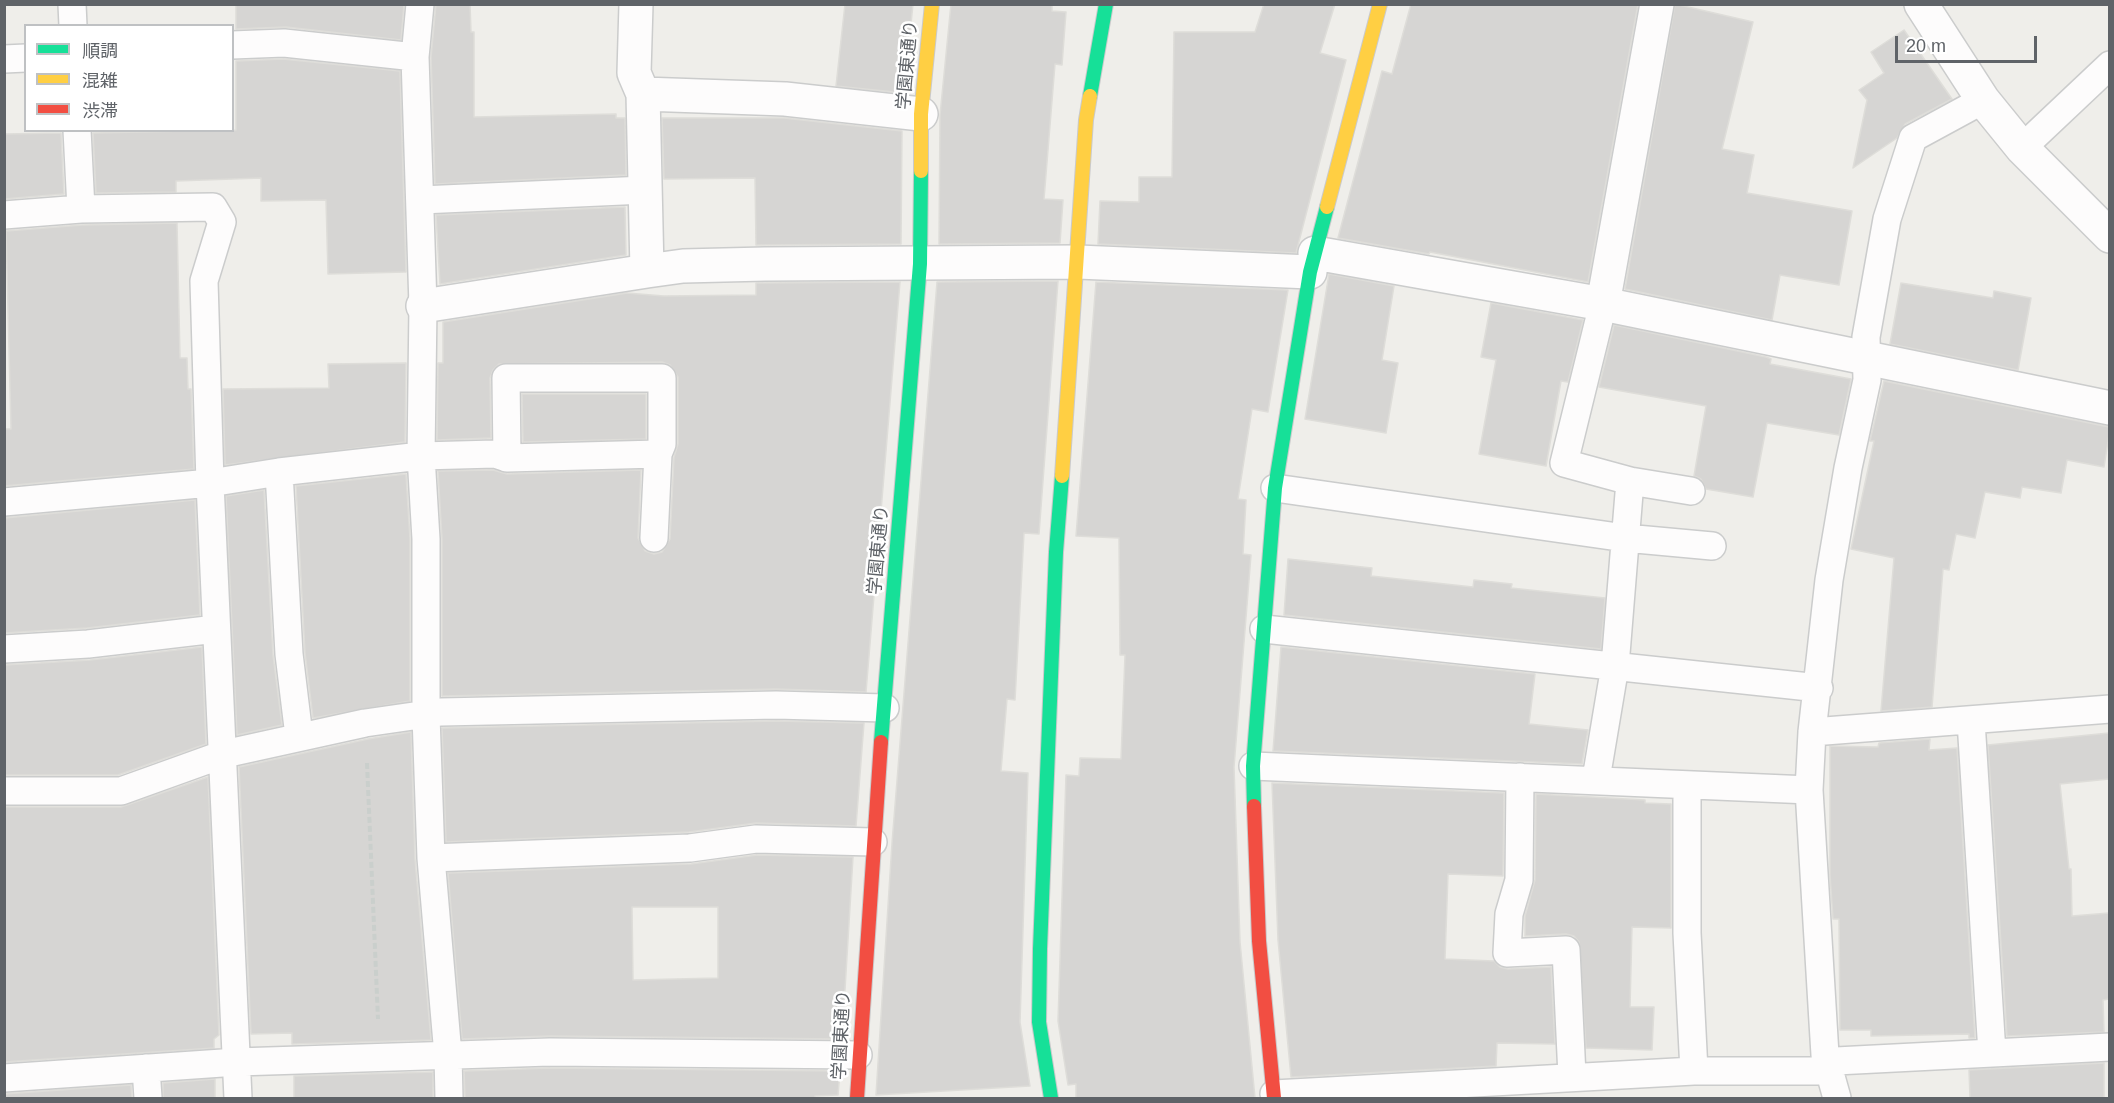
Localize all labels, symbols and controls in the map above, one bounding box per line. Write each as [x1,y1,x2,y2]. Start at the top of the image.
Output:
street label: 学園東通り [893,19,923,111]
legend [24,24,234,132]
scale bar [1898,24,2040,62]
text: 20 m [1906,36,1946,56]
text: 順調 [82,41,118,61]
text: 混雑 [82,71,118,91]
text: 渋滞 [82,101,118,121]
street label: 学園東通り [864,504,894,596]
street label: 学園東通り [829,989,855,1081]

